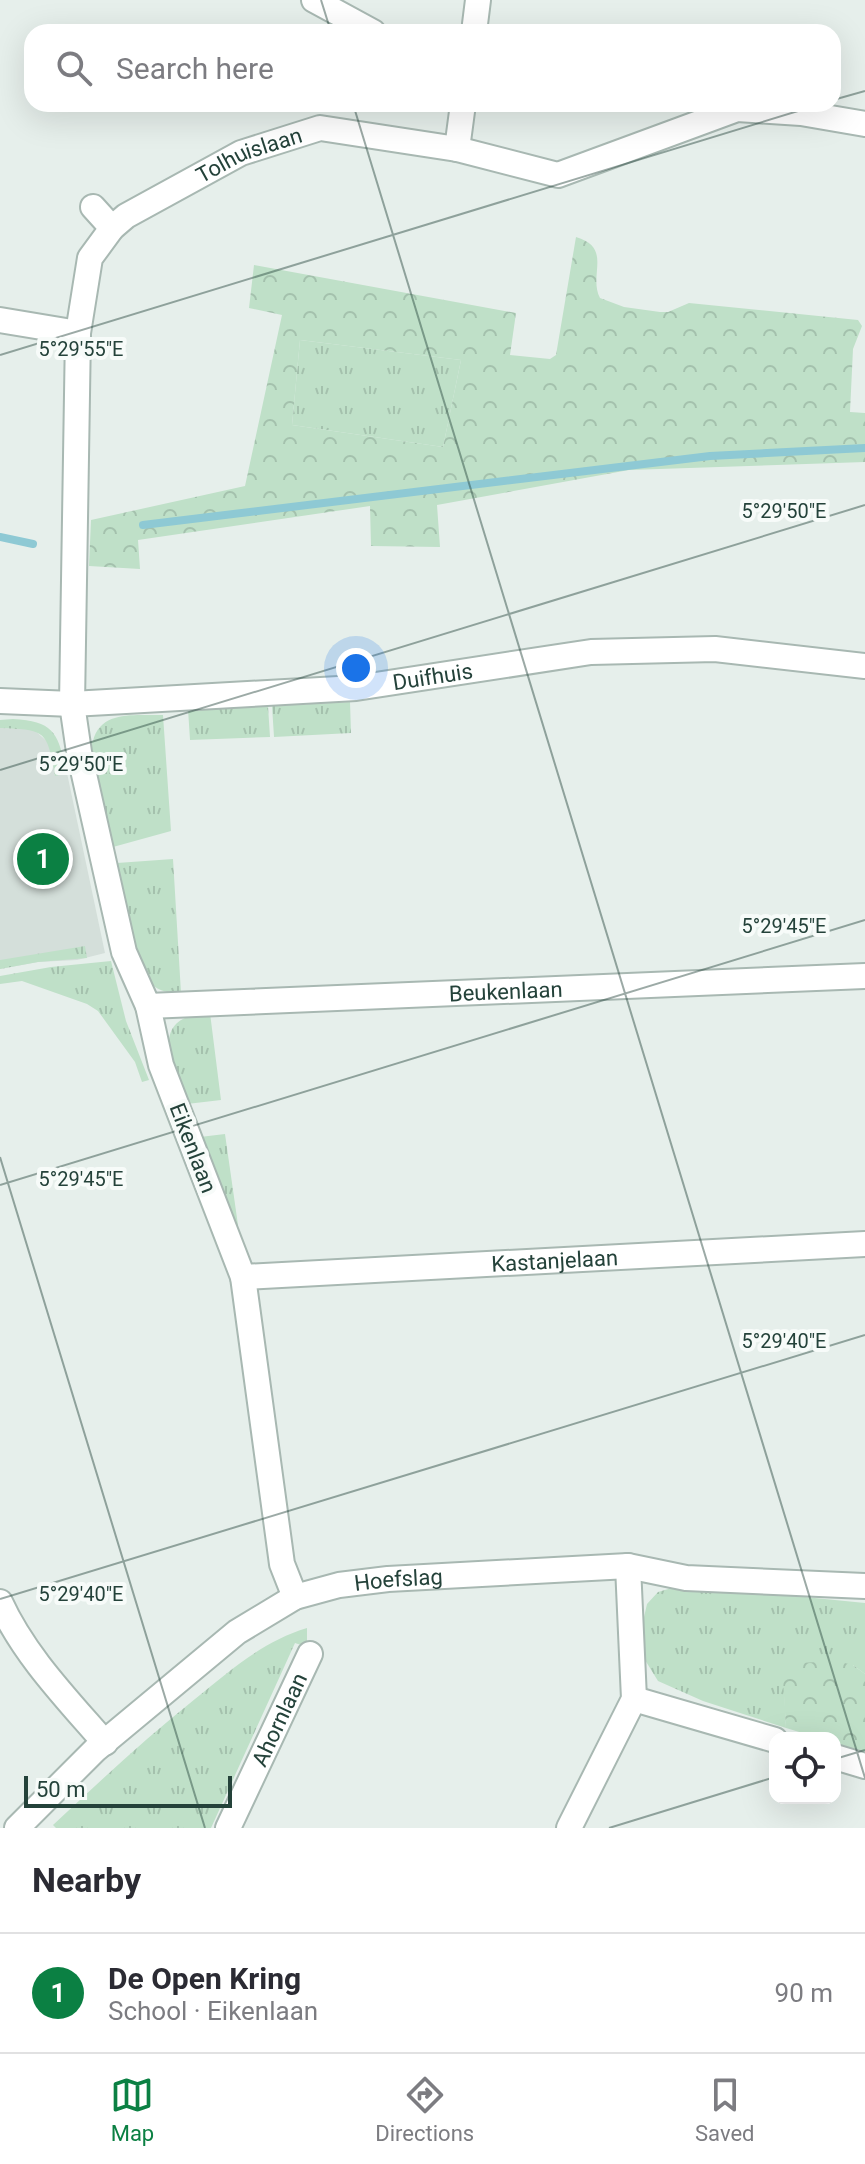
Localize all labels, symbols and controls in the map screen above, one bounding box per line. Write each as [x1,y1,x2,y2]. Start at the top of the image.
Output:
search box [24,24,841,112]
icon: search [52,46,96,90]
text: Search here [116,51,274,86]
street label: Tolhuislaan [192,122,305,188]
text: 5°29'55"E [39,337,123,361]
text: 5°29'50"E [742,499,826,523]
your location [336,648,376,688]
street label: Duifhuis [391,658,474,695]
text: 5°29'50"E [39,752,123,776]
pin: 1 [17,829,69,889]
text: 5°29'45"E [742,914,826,938]
street label: Beukenlaan [448,976,563,1006]
street label: Eikenlaan [164,1100,222,1196]
text: 5°29'45"E [39,1167,123,1191]
street label: Kastanjelaan [491,1245,619,1276]
text: 5°29'40"E [742,1329,826,1353]
street label: Hoefslag [353,1564,443,1596]
text: 5°29'40"E [39,1582,123,1606]
street label: Ahornlaan [247,1669,312,1770]
map controls [769,1732,841,1804]
button: locate [769,1732,841,1804]
scale bar [24,1772,232,1808]
text: 50 m [36,1777,85,1802]
text: Nearby [32,1860,141,1900]
text: De Open Kring [108,1961,301,1996]
text: 1 [51,1978,65,2008]
text: 90 m [775,1978,833,2008]
text: School · Eikenlaan [108,1996,318,2026]
tab: Map [110,2073,154,2146]
tab: Directions [375,2073,474,2146]
tab: Saved [695,2073,755,2146]

